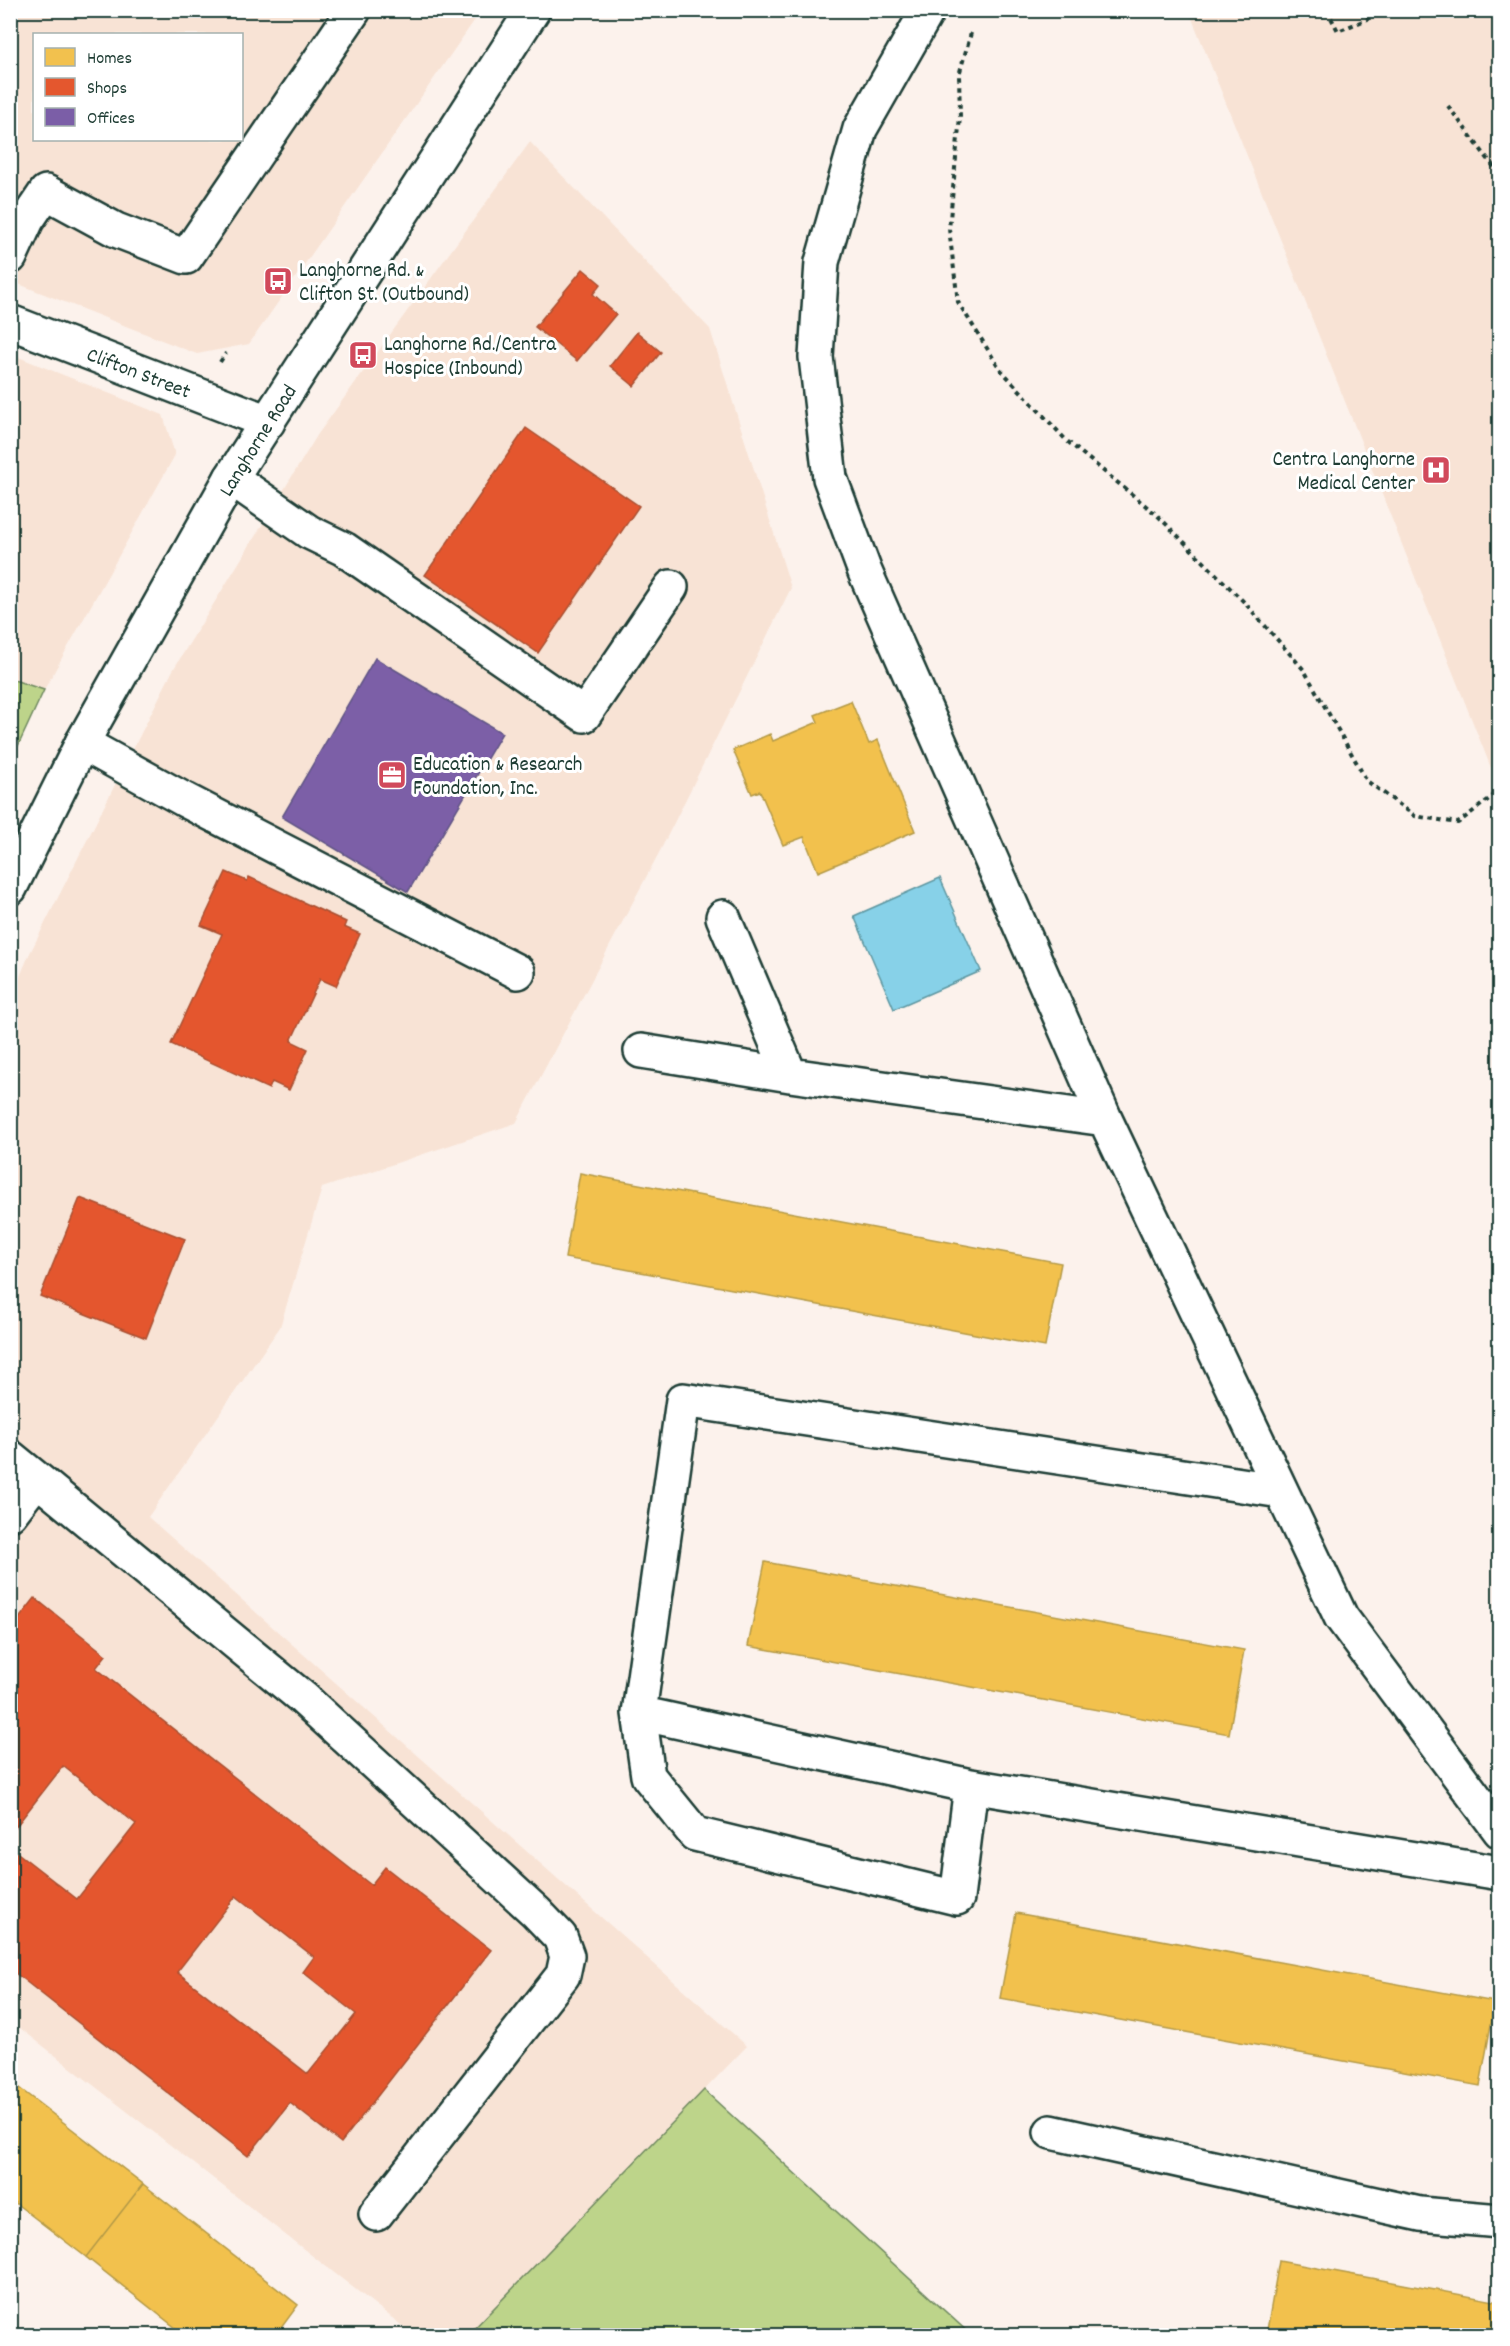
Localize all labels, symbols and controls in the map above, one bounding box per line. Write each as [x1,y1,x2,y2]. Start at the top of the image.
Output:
legend [33,33,243,141]
text: Homes [87,47,132,72]
text: Shops [87,77,127,102]
text: Offices [87,107,135,132]
place label: Langhorne Rd. & Clifton St. (Outbound) [299,257,469,311]
bus stop icon: Langhorne Rd. & Clifton St. (Outbound) [262,265,294,297]
place label: Langhorne Rd./Centra Hospice (Inbound) [384,331,557,385]
bus stop icon: Langhorne Rd./Centra Hospice (Inbound) [347,339,379,371]
street label: Clifton Street [82,341,195,408]
street label: Langhorne Road [213,380,306,503]
place label: Centra Langhorne Medical Center [1272,446,1415,500]
hospital icon: Centra Langhorne Medical Center [1420,454,1452,486]
place label: Education & Research Foundation, Inc. [413,751,582,805]
office icon: Education & Research Foundation, Inc. [376,759,408,791]

